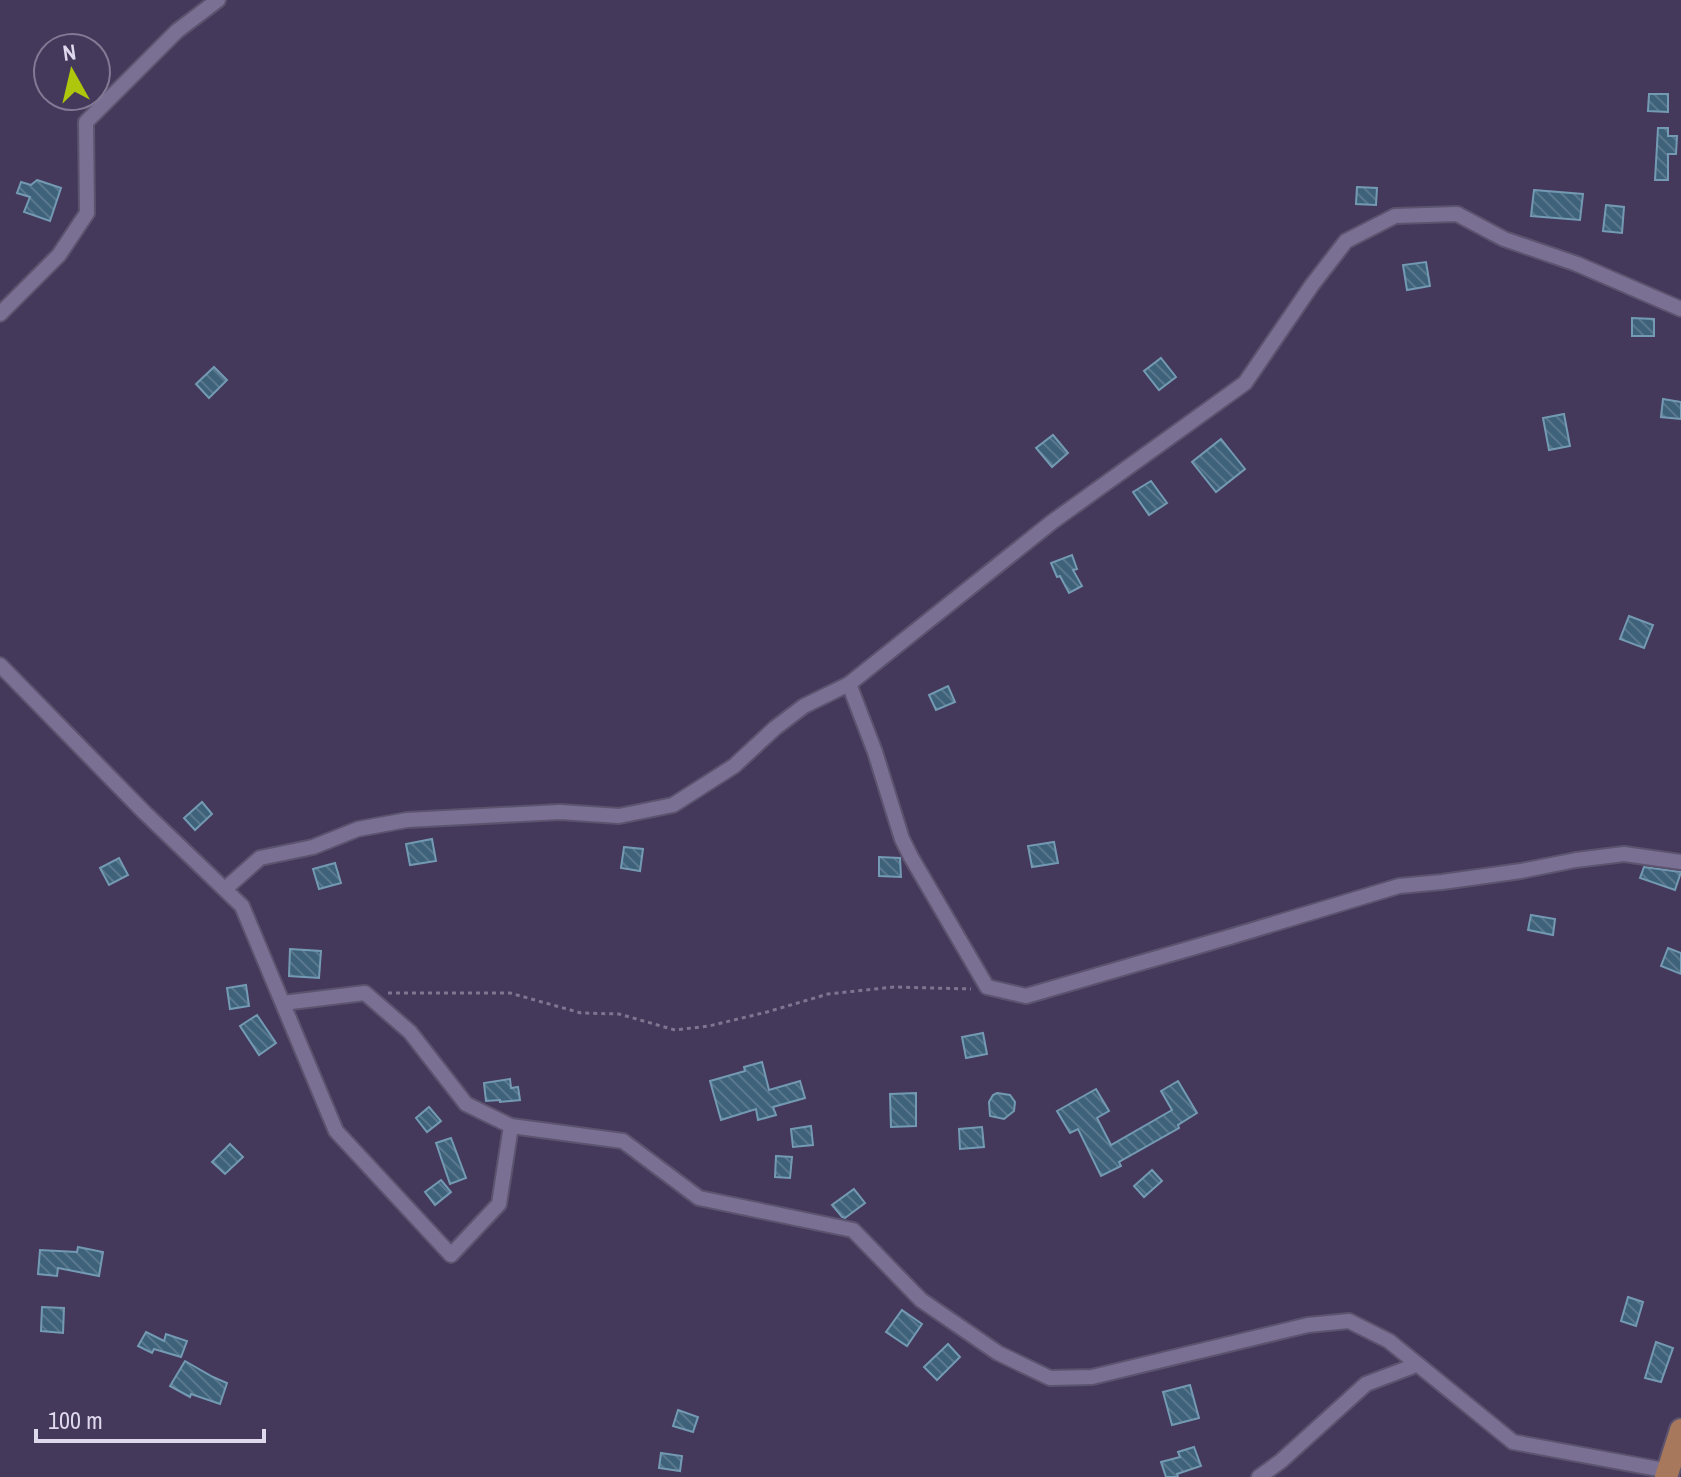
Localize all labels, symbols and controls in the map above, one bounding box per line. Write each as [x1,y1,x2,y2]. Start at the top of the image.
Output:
north arrow [32,32,112,112]
text: N [61,36,78,68]
scale bar [36,1393,264,1443]
text: 100 m [48,1404,103,1436]

